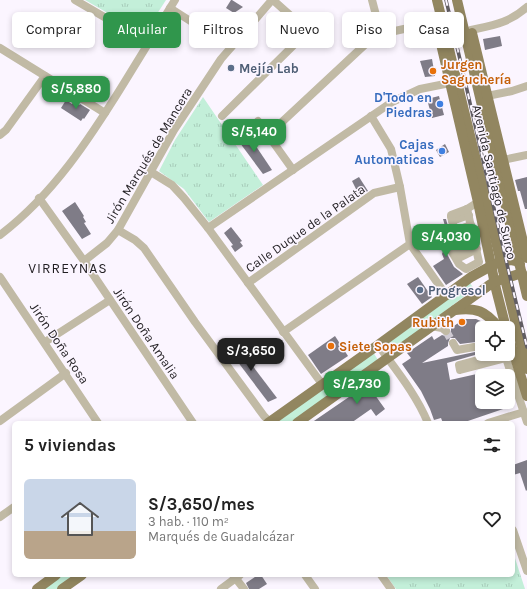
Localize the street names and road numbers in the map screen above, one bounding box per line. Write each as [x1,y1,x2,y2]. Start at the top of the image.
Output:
street label: Jirón Marqués de Mancera [102,85,196,226]
street label: Avenida Santiago de Surco [469,103,520,261]
street label: Calle Duque de la Palata [243,181,368,276]
street label: Jirón Doña Amalia [110,285,183,382]
street label: Jirón Doña Rosa [27,300,92,387]

